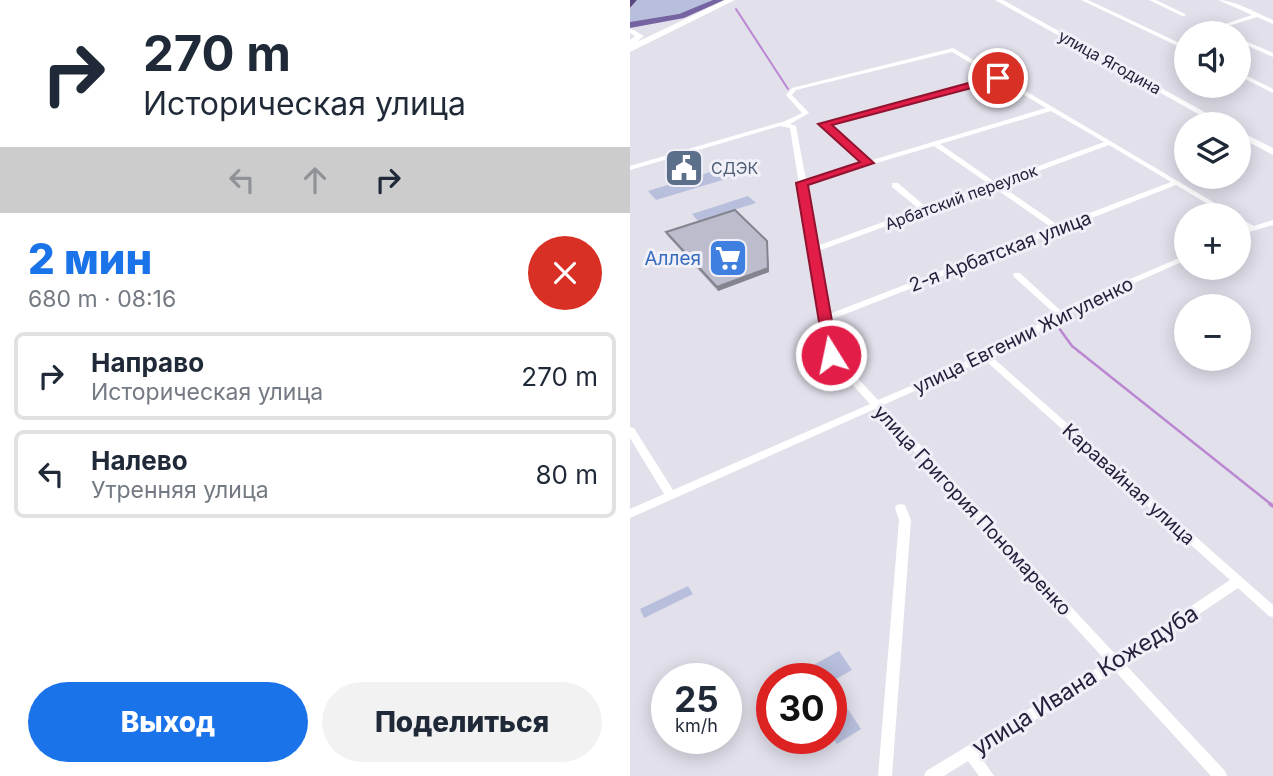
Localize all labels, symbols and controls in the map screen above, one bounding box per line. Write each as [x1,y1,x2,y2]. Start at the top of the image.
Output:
map controls [1174,21,1251,371]
button: sound [1174,21,1251,98]
text: 270 m [143,24,291,83]
street label: улица Ягодина [1055,25,1165,99]
icon: right [28,28,119,119]
pin [968,48,1028,108]
icon: arrive [979,59,1017,97]
text: Историческая улица [143,84,466,123]
button: layers [1174,112,1251,189]
public building icon: СДЭК [663,147,705,189]
place label: СДЭК [711,158,758,178]
street label: Арбатский переулок [882,160,1040,234]
icon: left [223,161,261,199]
icon: ahead [296,161,334,199]
icon: right [369,161,407,199]
button: + [1174,203,1251,280]
street label: 2-я Арбатская улица [906,206,1094,297]
text: 2 мин [28,233,152,284]
button: close [528,236,602,310]
supermarket icon: Аллея [707,237,749,279]
place label: Аллея [644,247,701,270]
street label: улица Евгении Жигуленко [909,272,1137,399]
text: 680 m · 08:16 [28,285,176,313]
button: − [1174,294,1251,371]
position arrow [794,318,868,392]
text: Направо [91,347,204,378]
icon: right [32,357,70,395]
text: 270 m [521,361,598,392]
text: Историческая улица [91,378,323,406]
street label: улица Григория Пономаренко [869,401,1076,620]
street label: Каравайная улица [1058,419,1200,550]
text: Налево [91,445,188,476]
icon: left [32,455,70,493]
text: 80 m [535,459,598,490]
text: Утренняя улица [91,476,269,504]
street label: улица Ивана Кожедуба [967,599,1203,761]
speed limit sign: 30 [756,663,847,754]
text: 25 [674,678,719,720]
button: Выход [28,682,308,762]
button: Поделиться [322,682,602,762]
text: km/h [675,715,718,736]

